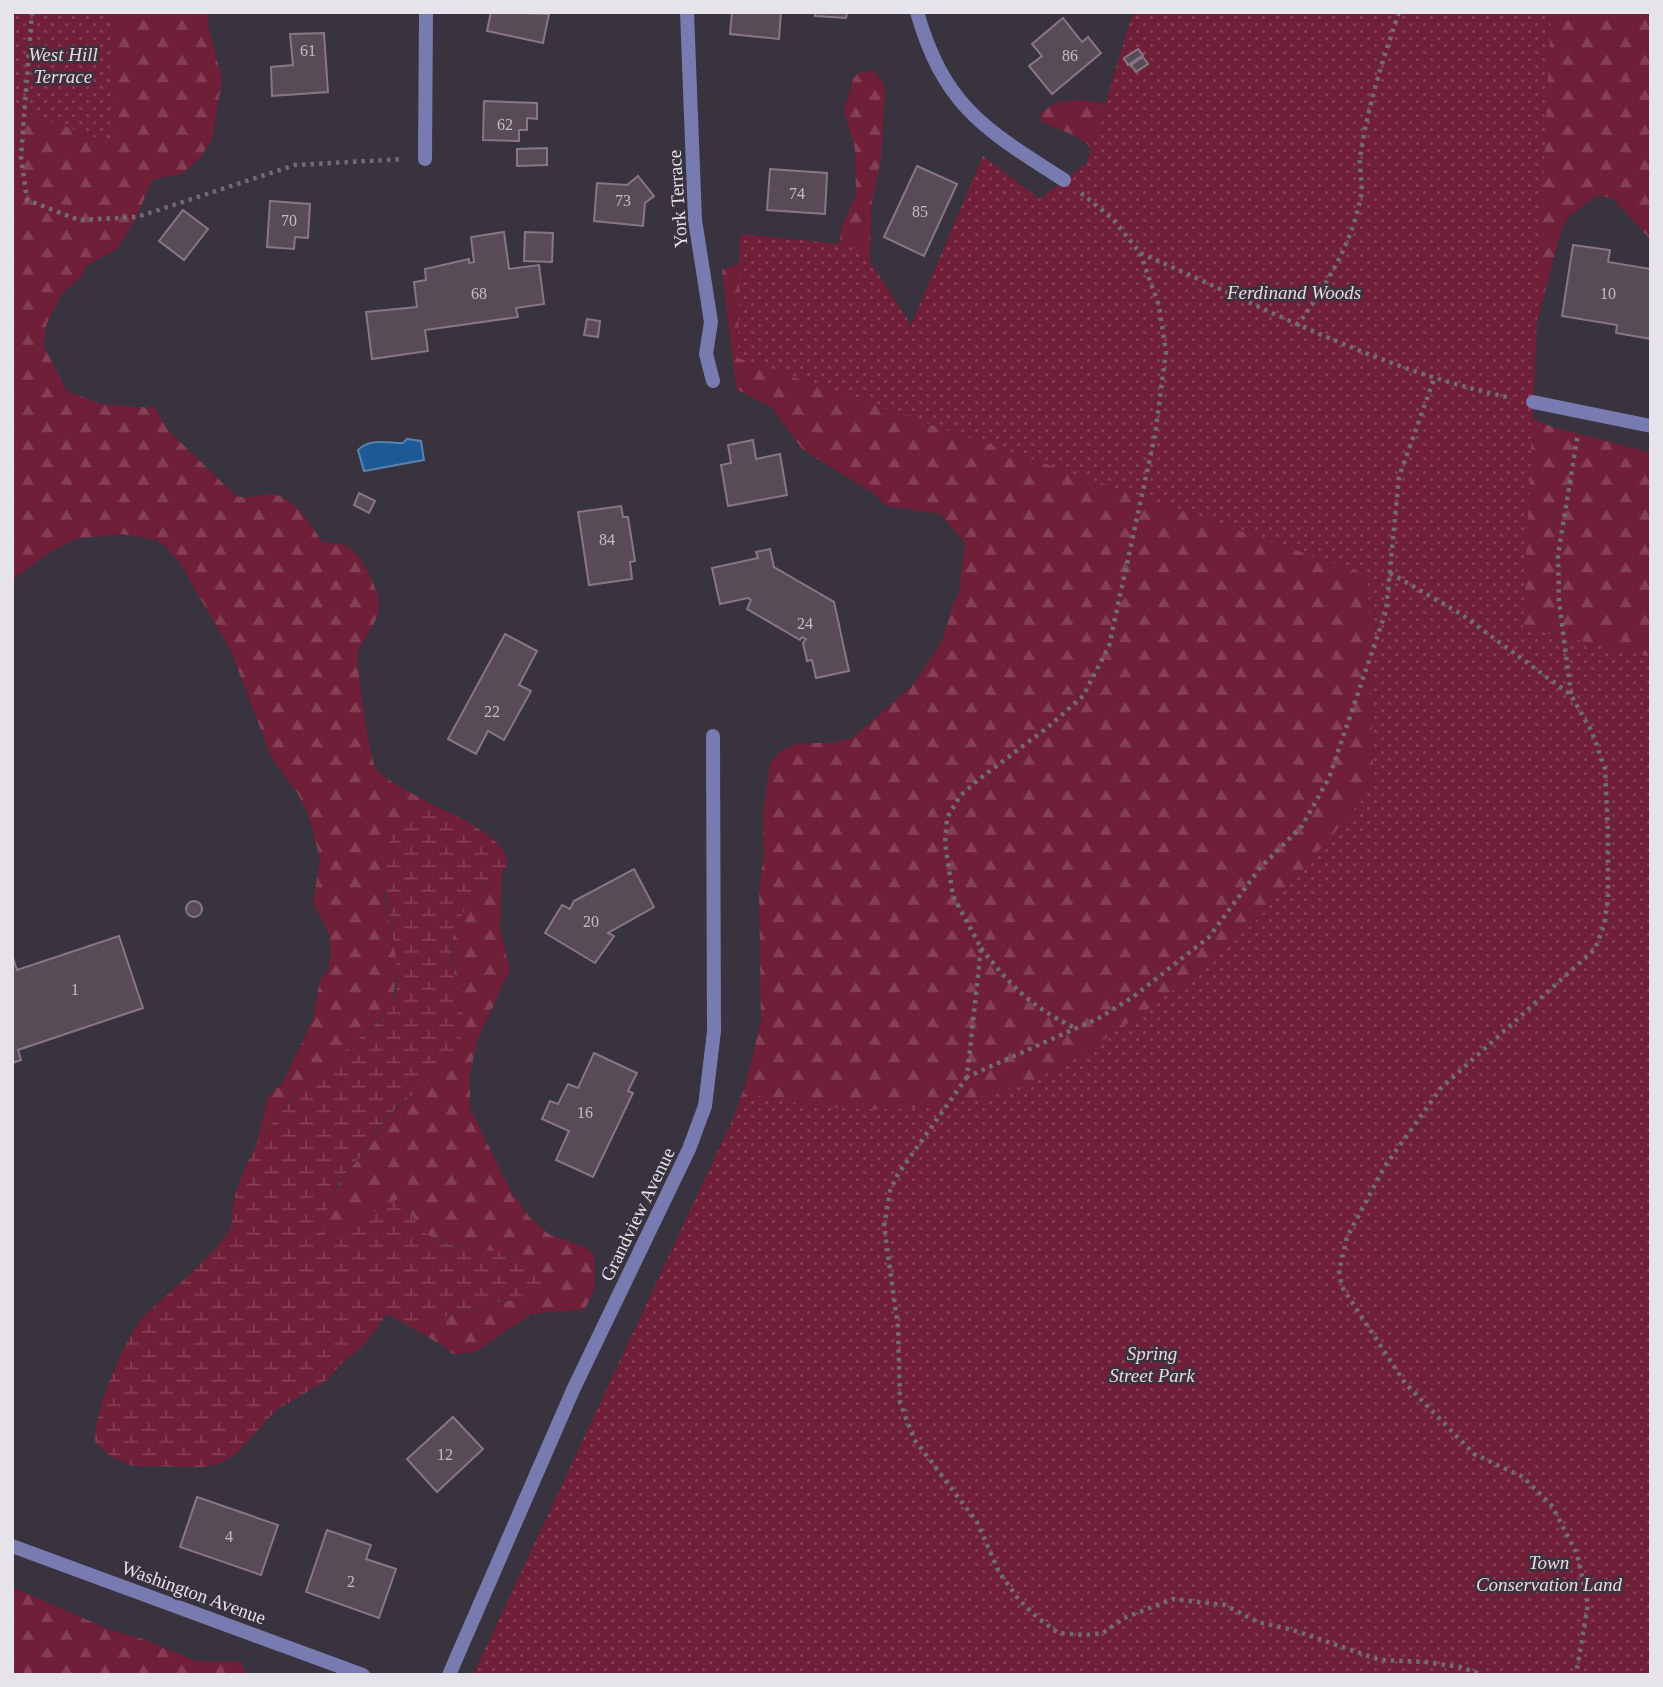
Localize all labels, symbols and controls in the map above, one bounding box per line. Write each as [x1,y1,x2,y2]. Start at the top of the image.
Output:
house number: 61 [300,42,316,59]
park label: West Hill Terrace [28,44,98,87]
house number: 86 [1062,47,1078,64]
house number: 62 [497,116,513,133]
street label: York Terrace [664,149,691,249]
house number: 74 [789,185,805,202]
house number: 73 [615,192,631,209]
house number: 85 [912,203,928,220]
house number: 70 [281,212,297,229]
park label: Ferdinand Woods [1226,282,1361,303]
house number: 68 [471,285,487,302]
house number: 10 [1600,285,1616,302]
house number: 84 [599,531,615,548]
house number: 24 [797,615,813,632]
house number: 22 [484,703,500,720]
house number: 20 [583,913,599,930]
house number: 1 [71,981,79,998]
house number: 16 [577,1104,593,1121]
street label: Grandview Avenue [596,1144,679,1284]
park label: Spring Street Park [1109,1343,1195,1386]
house number: 12 [437,1446,453,1463]
house number: 4 [225,1528,233,1545]
park label: Town Conservation Land [1476,1552,1623,1595]
street label: Washington Avenue [119,1557,269,1628]
house number: 2 [347,1573,355,1590]

